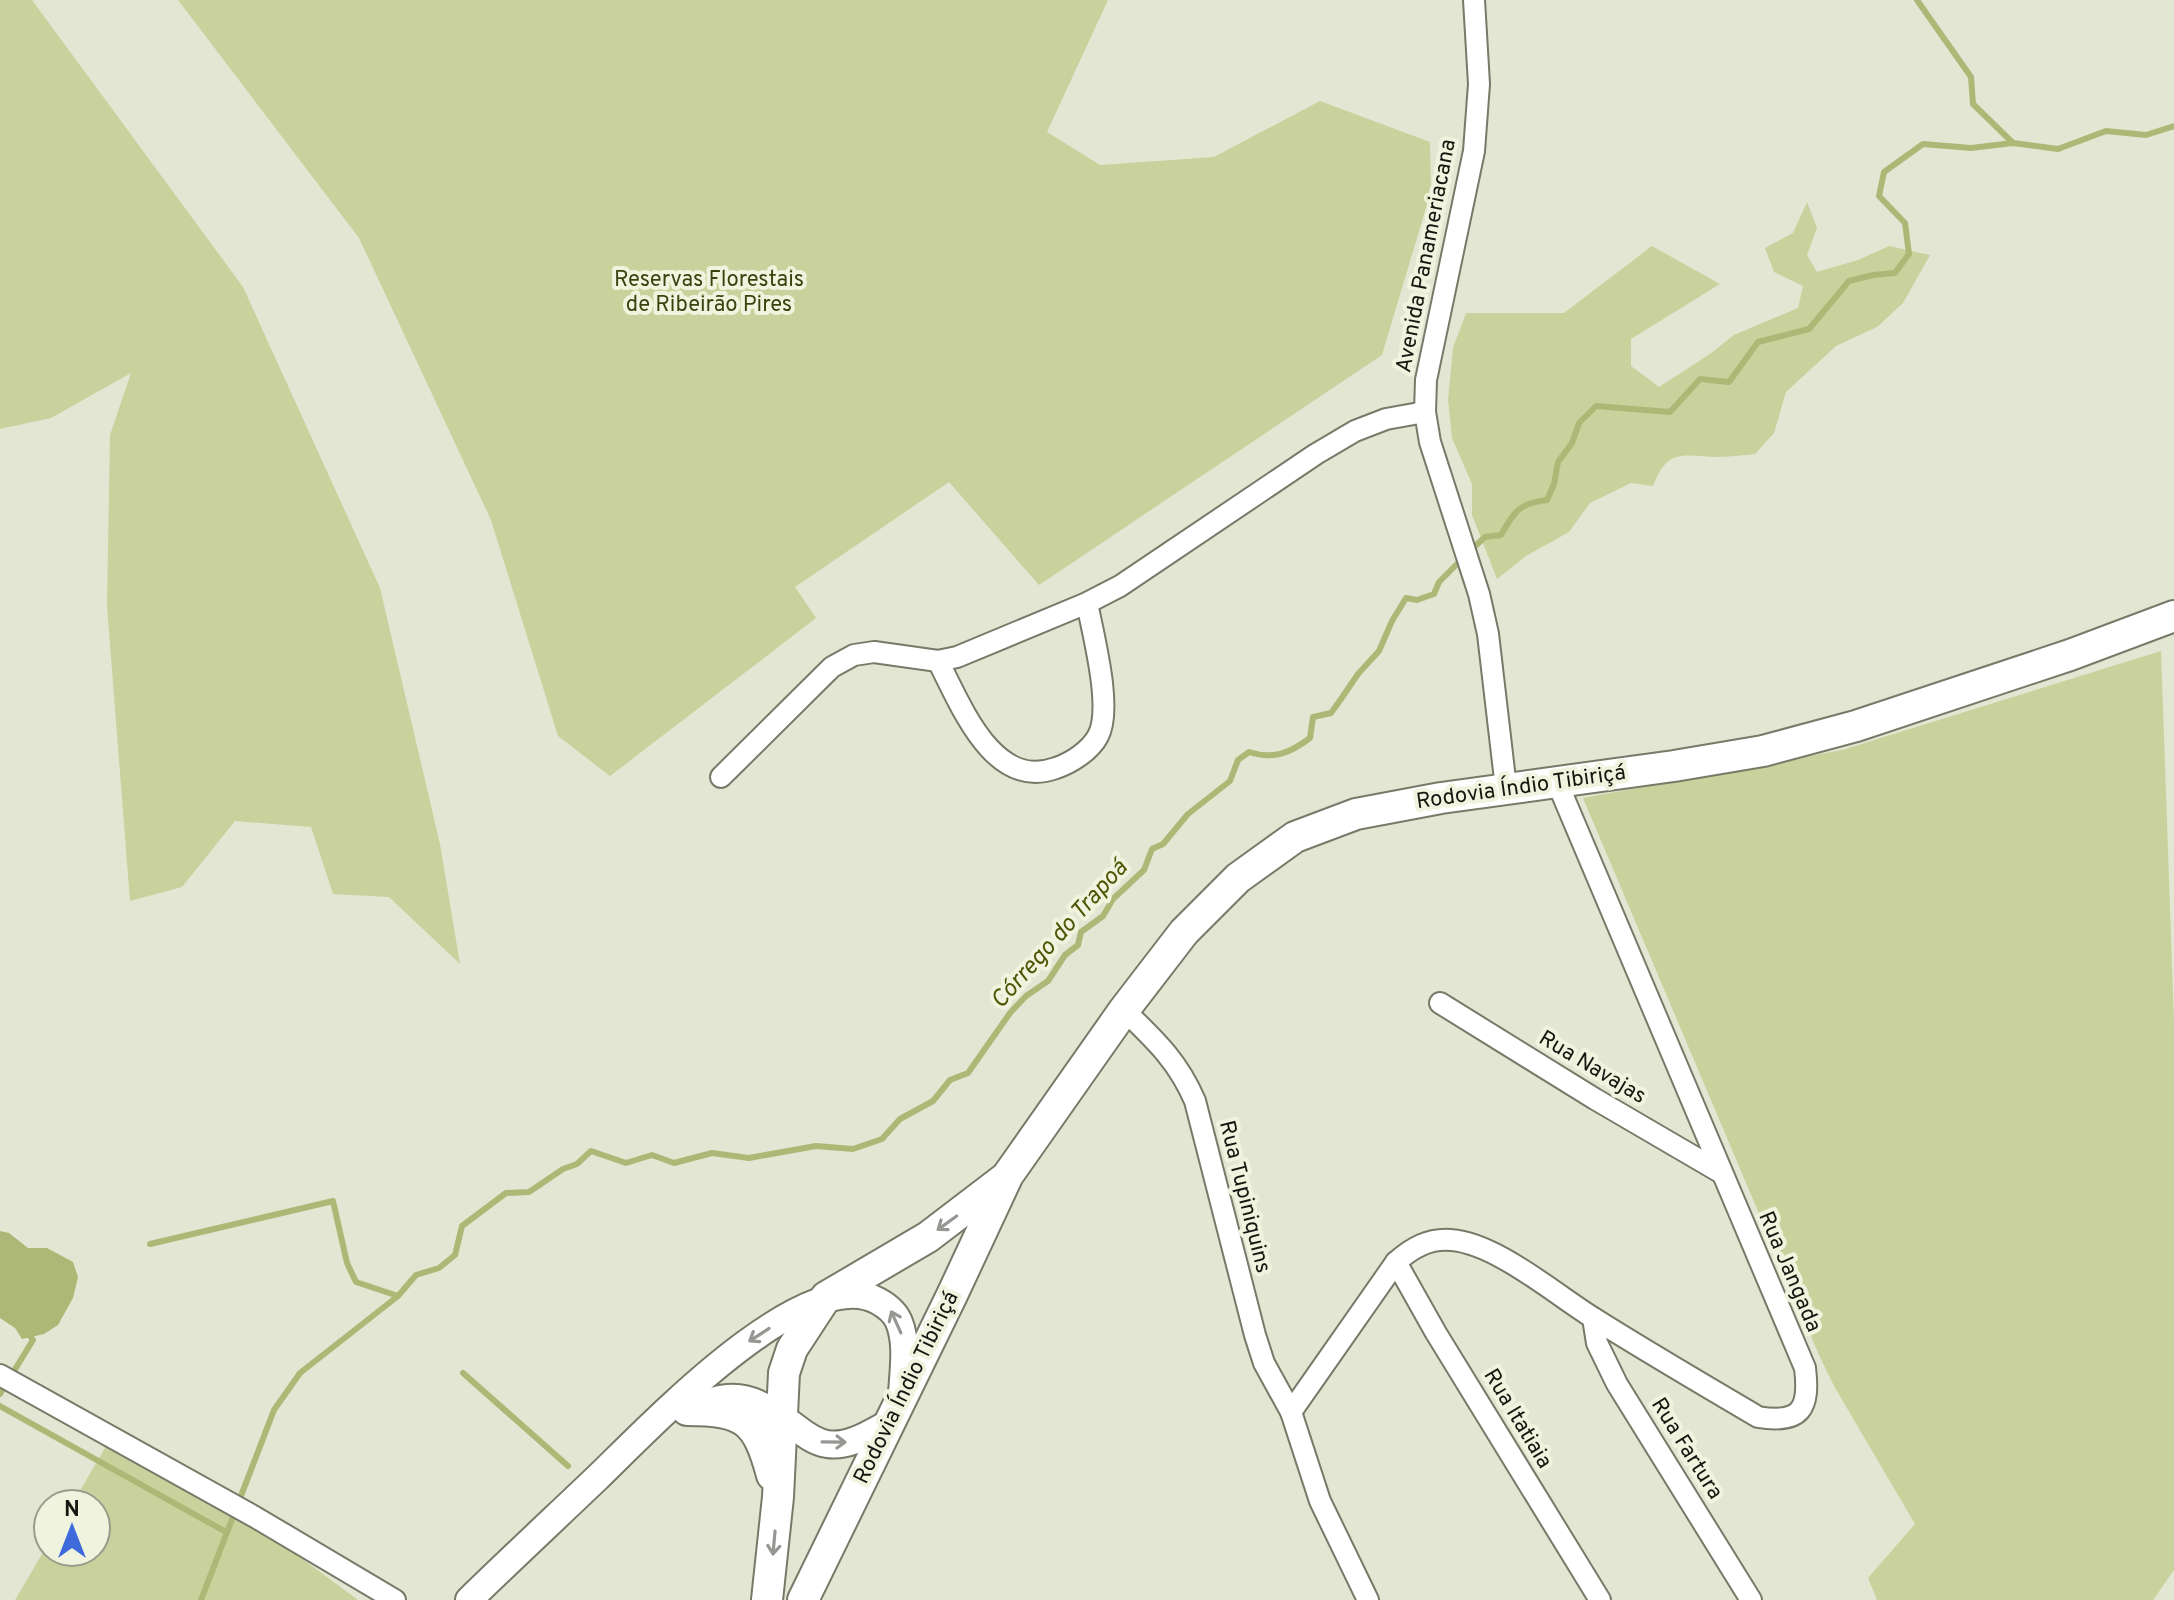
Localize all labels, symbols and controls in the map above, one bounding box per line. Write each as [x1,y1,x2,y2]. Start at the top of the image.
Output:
street label: Avenida Panameriacana [1391,137,1463,375]
park label: Reservas Florestais de Ribeirão Pires [614,267,804,319]
street label: Rodovia Índio Tibiriçá [1414,758,1627,816]
water label: Córrego do Trapoá [985,852,1137,1016]
street label: Rua Navajas [1533,1025,1651,1111]
street label: Rua Tupiniquins [1212,1118,1276,1276]
street label: Rua Jangada [1751,1208,1827,1336]
one-way arrow [937,1214,958,1231]
street label: Rodovia Índio Tibiriçá [847,1286,965,1489]
one-way arrow [888,1311,903,1335]
one-way arrow [748,1327,770,1344]
street label: Rua Itatiaia [1477,1364,1557,1474]
street label: Rua Fartura [1644,1393,1728,1505]
one-way arrow [820,1434,847,1449]
north arrow [32,1488,112,1568]
text: N [64,1497,80,1524]
one-way arrow [766,1529,781,1556]

